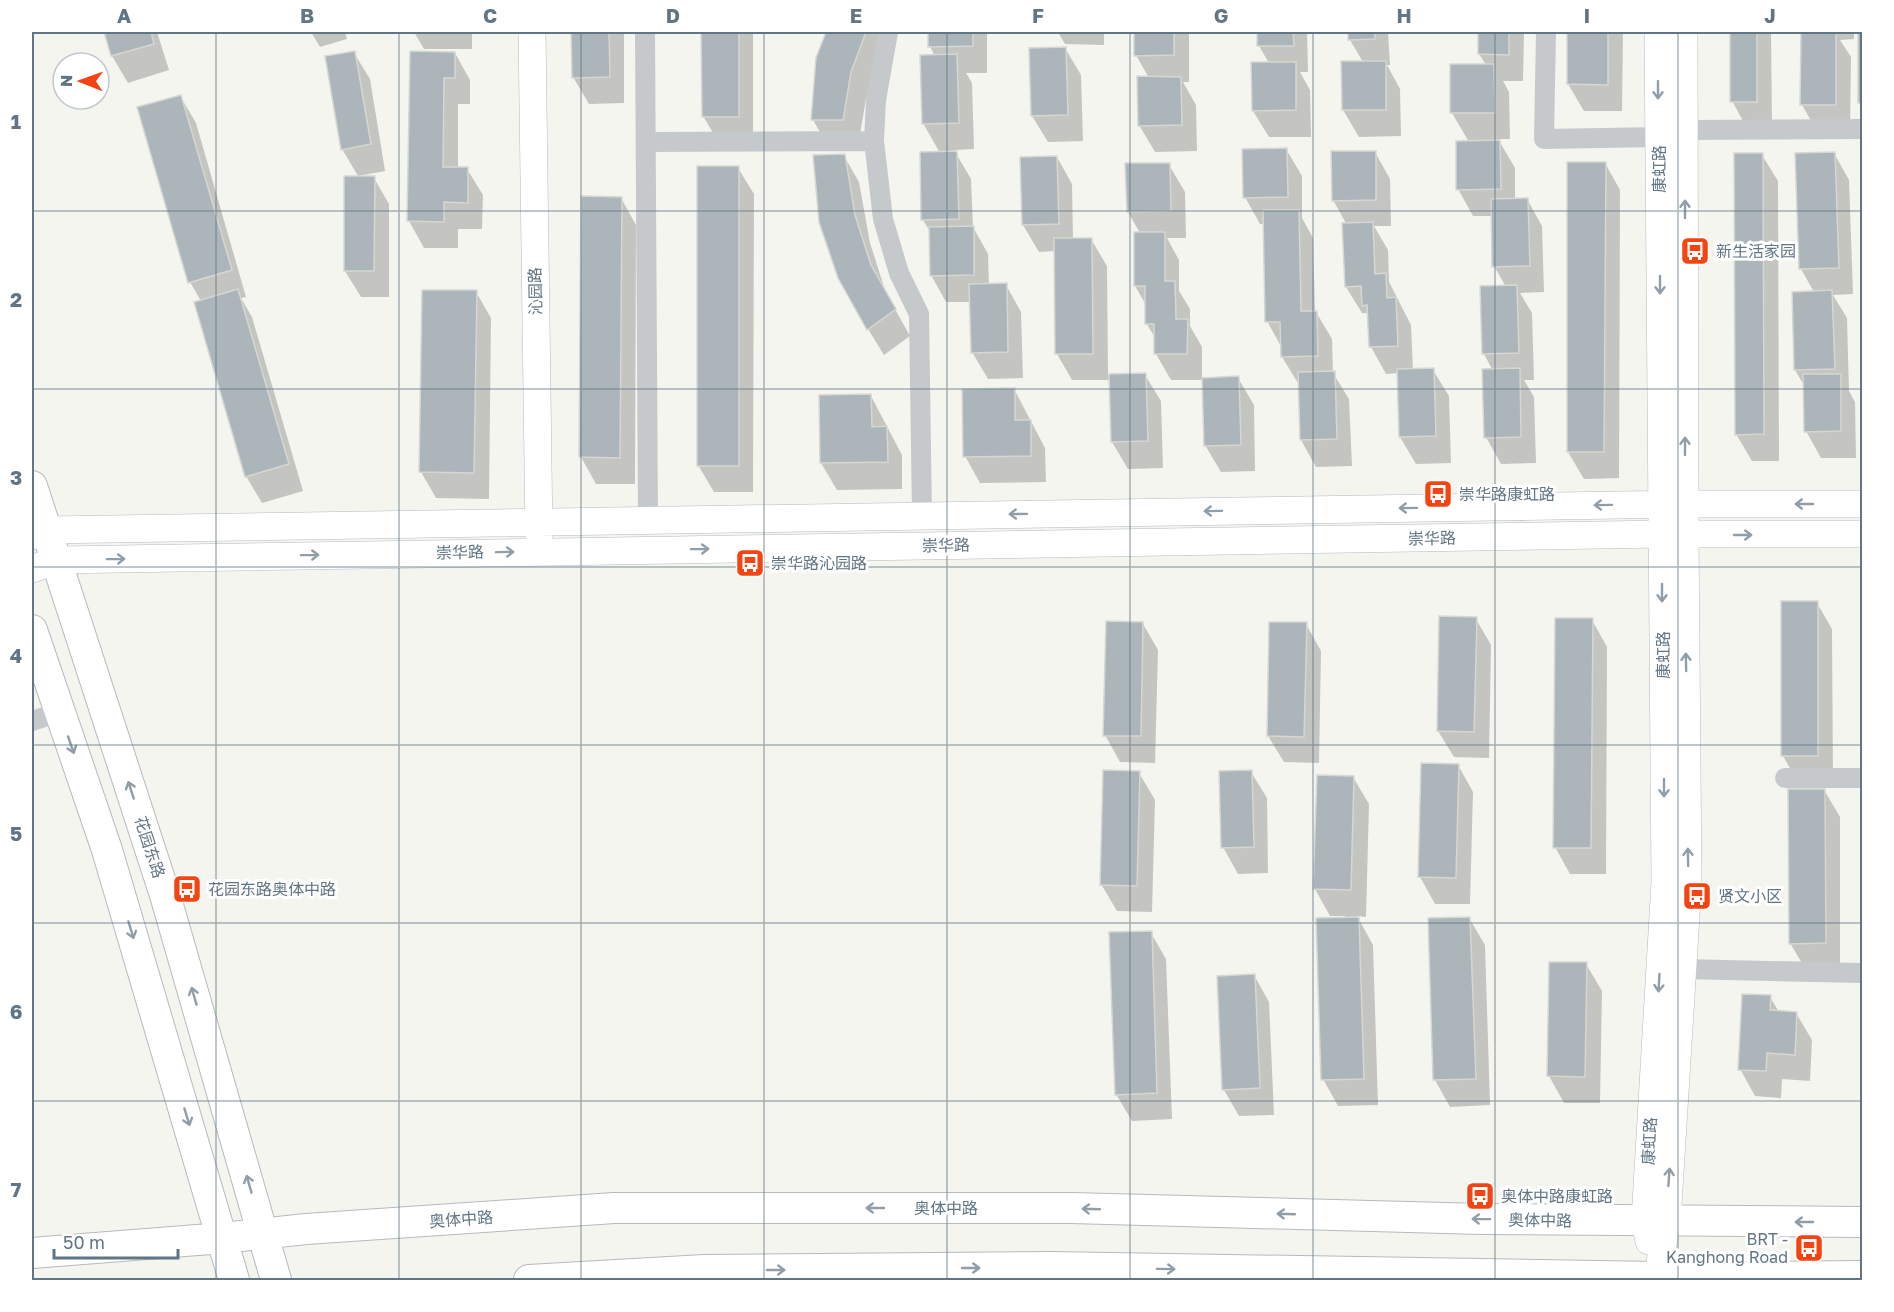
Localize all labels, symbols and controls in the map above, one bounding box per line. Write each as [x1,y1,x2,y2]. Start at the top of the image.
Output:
text: A [117,3,131,27]
text: B [300,3,314,27]
text: C [483,3,497,27]
text: D [666,3,680,27]
text: E [850,3,862,27]
text: F [1032,3,1044,27]
text: G [1214,3,1228,27]
text: H [1396,3,1412,27]
text: I [1584,3,1590,27]
text: J [1764,3,1776,27]
north arrow [51,51,111,111]
text: N [56,74,76,87]
one-way arrow [1652,79,1664,99]
text: 1 [11,109,21,133]
street label: 康虹路 [1649,145,1669,193]
one-way arrow [1679,199,1691,219]
bus stop icon: 新生活家园 [1679,235,1711,267]
place label: 新生活家园 [1716,241,1796,261]
street label: 沁园路 [525,267,545,315]
one-way arrow [1654,274,1666,294]
text: 2 [10,287,22,311]
one-way arrow [1679,436,1691,456]
text: 3 [10,465,22,489]
bus stop icon: 崇华路康虹路 [1422,478,1454,510]
place label: 崇华路康虹路 [1459,484,1555,504]
one-way arrow [1795,498,1815,510]
one-way arrow [1594,500,1614,511]
one-way arrow [1399,502,1419,514]
one-way arrow [1204,505,1224,517]
one-way arrow [1009,508,1029,520]
street label: 崇华路 [1408,528,1456,548]
one-way arrow [1733,529,1753,541]
street label: 崇华路 [922,535,970,555]
street label: 崇华路 [436,542,484,562]
one-way arrow [690,543,710,554]
one-way arrow [495,546,515,557]
bus stop icon: 崇华路沁园路 [734,547,766,579]
one-way arrow [300,549,320,561]
one-way arrow [105,553,125,564]
place label: 崇华路沁园路 [771,553,867,573]
one-way arrow [1656,582,1668,602]
street label: 康虹路 [1653,631,1673,679]
text: 4 [10,643,22,667]
one-way arrow [1680,652,1692,672]
one-way arrow [66,735,77,754]
one-way arrow [1658,777,1670,797]
one-way arrow [125,781,136,800]
street label: 花园东路 [131,813,169,881]
text: 5 [10,821,22,845]
one-way arrow [1682,847,1694,867]
bus stop icon: 花园东路奥体中路 [171,873,203,905]
place label: 花园东路奥体中路 [208,879,336,899]
bus stop icon: 贤文小区 [1681,880,1713,912]
place label: 贤文小区 [1718,886,1782,906]
one-way arrow [126,920,137,939]
one-way arrow [1653,972,1664,992]
one-way arrow [188,987,200,1006]
text: 6 [10,999,22,1023]
one-way arrow [182,1107,193,1126]
street label: 康虹路 [1638,1117,1660,1165]
one-way arrow [1664,1168,1675,1188]
one-way arrow [242,1175,254,1194]
text: 7 [11,1177,22,1201]
bus stop icon: 奥体中路康虹路 [1464,1180,1496,1212]
place label: 奥体中路康虹路 [1501,1186,1613,1206]
street label: 奥体中路 [914,1198,978,1218]
one-way arrow [866,1202,886,1214]
one-way arrow [1082,1203,1102,1215]
street label: 奥体中路 [428,1207,494,1231]
one-way arrow [1277,1208,1297,1220]
street label: 奥体中路 [1508,1209,1572,1231]
one-way arrow [1472,1213,1492,1225]
one-way arrow [1795,1216,1815,1228]
scale bar [54,1222,178,1260]
place label: BRT - Kanghong Road [1666,1229,1788,1267]
text: 50 m [63,1231,105,1253]
bus stop icon: BRT - Kanghong Road [1793,1232,1825,1264]
one-way arrow [961,1262,981,1274]
one-way arrow [766,1264,786,1276]
one-way arrow [1156,1264,1176,1275]

